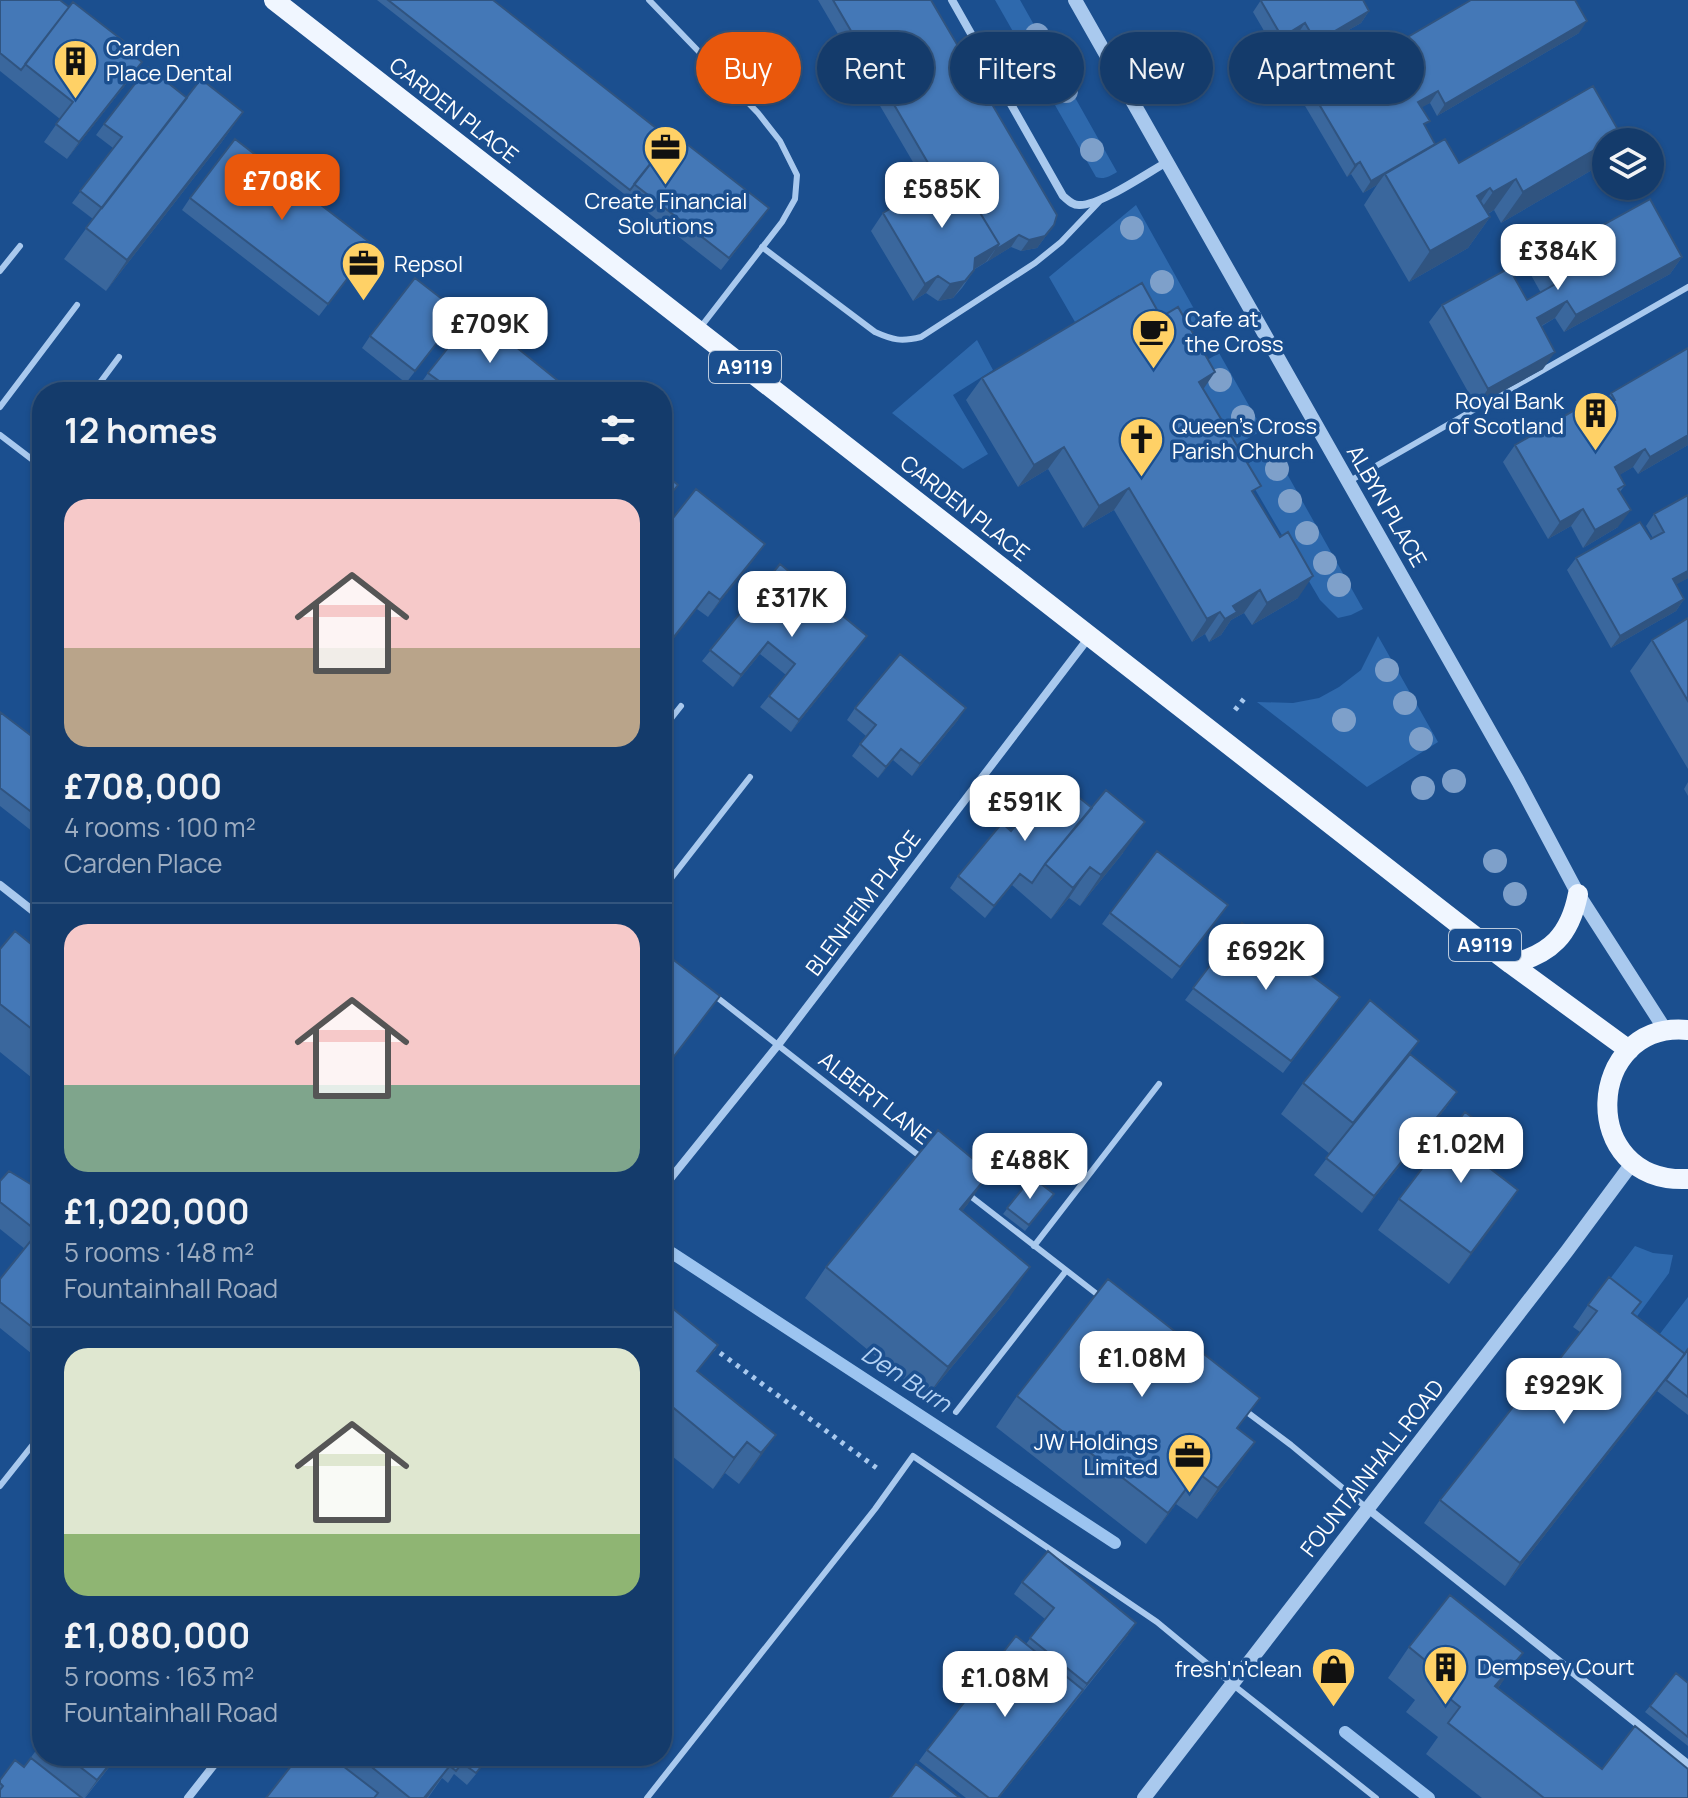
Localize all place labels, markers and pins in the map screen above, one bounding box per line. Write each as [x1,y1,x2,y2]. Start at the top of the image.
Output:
place label: Carden Place Dental [106,33,232,88]
building icon: Carden Place Dental [51,37,99,100]
office icon: Create Financial Solutions [642,124,690,187]
pin: £708K [226,154,338,222]
pin: £585K [886,162,998,230]
place label: Create Financial Solutions [585,186,747,241]
pin: £384K [1502,224,1614,292]
office icon: Repsol [339,240,387,303]
place label: Repsol [394,249,463,279]
pin: £709K [434,297,546,365]
place label: Cafe at the Cross [1185,304,1284,359]
cafe icon: Cafe at the Cross [1130,308,1178,371]
place label: Royal Bank of Scotland [1448,386,1565,441]
building icon: Royal Bank of Scotland [1571,390,1619,453]
place label: Queen's Cross Parish Church [1172,411,1317,466]
church icon: Queen's Cross Parish Church [1117,415,1165,478]
pin: £317K [736,571,848,639]
pin: £591K [969,775,1081,843]
pin: £692K [1210,924,1322,992]
pin: £1.02M [1396,1117,1526,1185]
pin: £488K [974,1133,1086,1201]
pin: £1.08M [1077,1331,1207,1399]
pin: £929K [1508,1358,1620,1426]
place label: JW Holdings Limited [1034,1427,1158,1482]
office icon: JW Holdings Limited [1165,1431,1213,1494]
building icon: Dempsey Court [1422,1643,1470,1706]
shop icon: fresh'n'clean [1309,1645,1357,1708]
pin: £1.08M [940,1651,1070,1719]
place label: Dempsey Court [1477,1652,1635,1682]
place label: fresh'n'clean [1175,1654,1302,1684]

